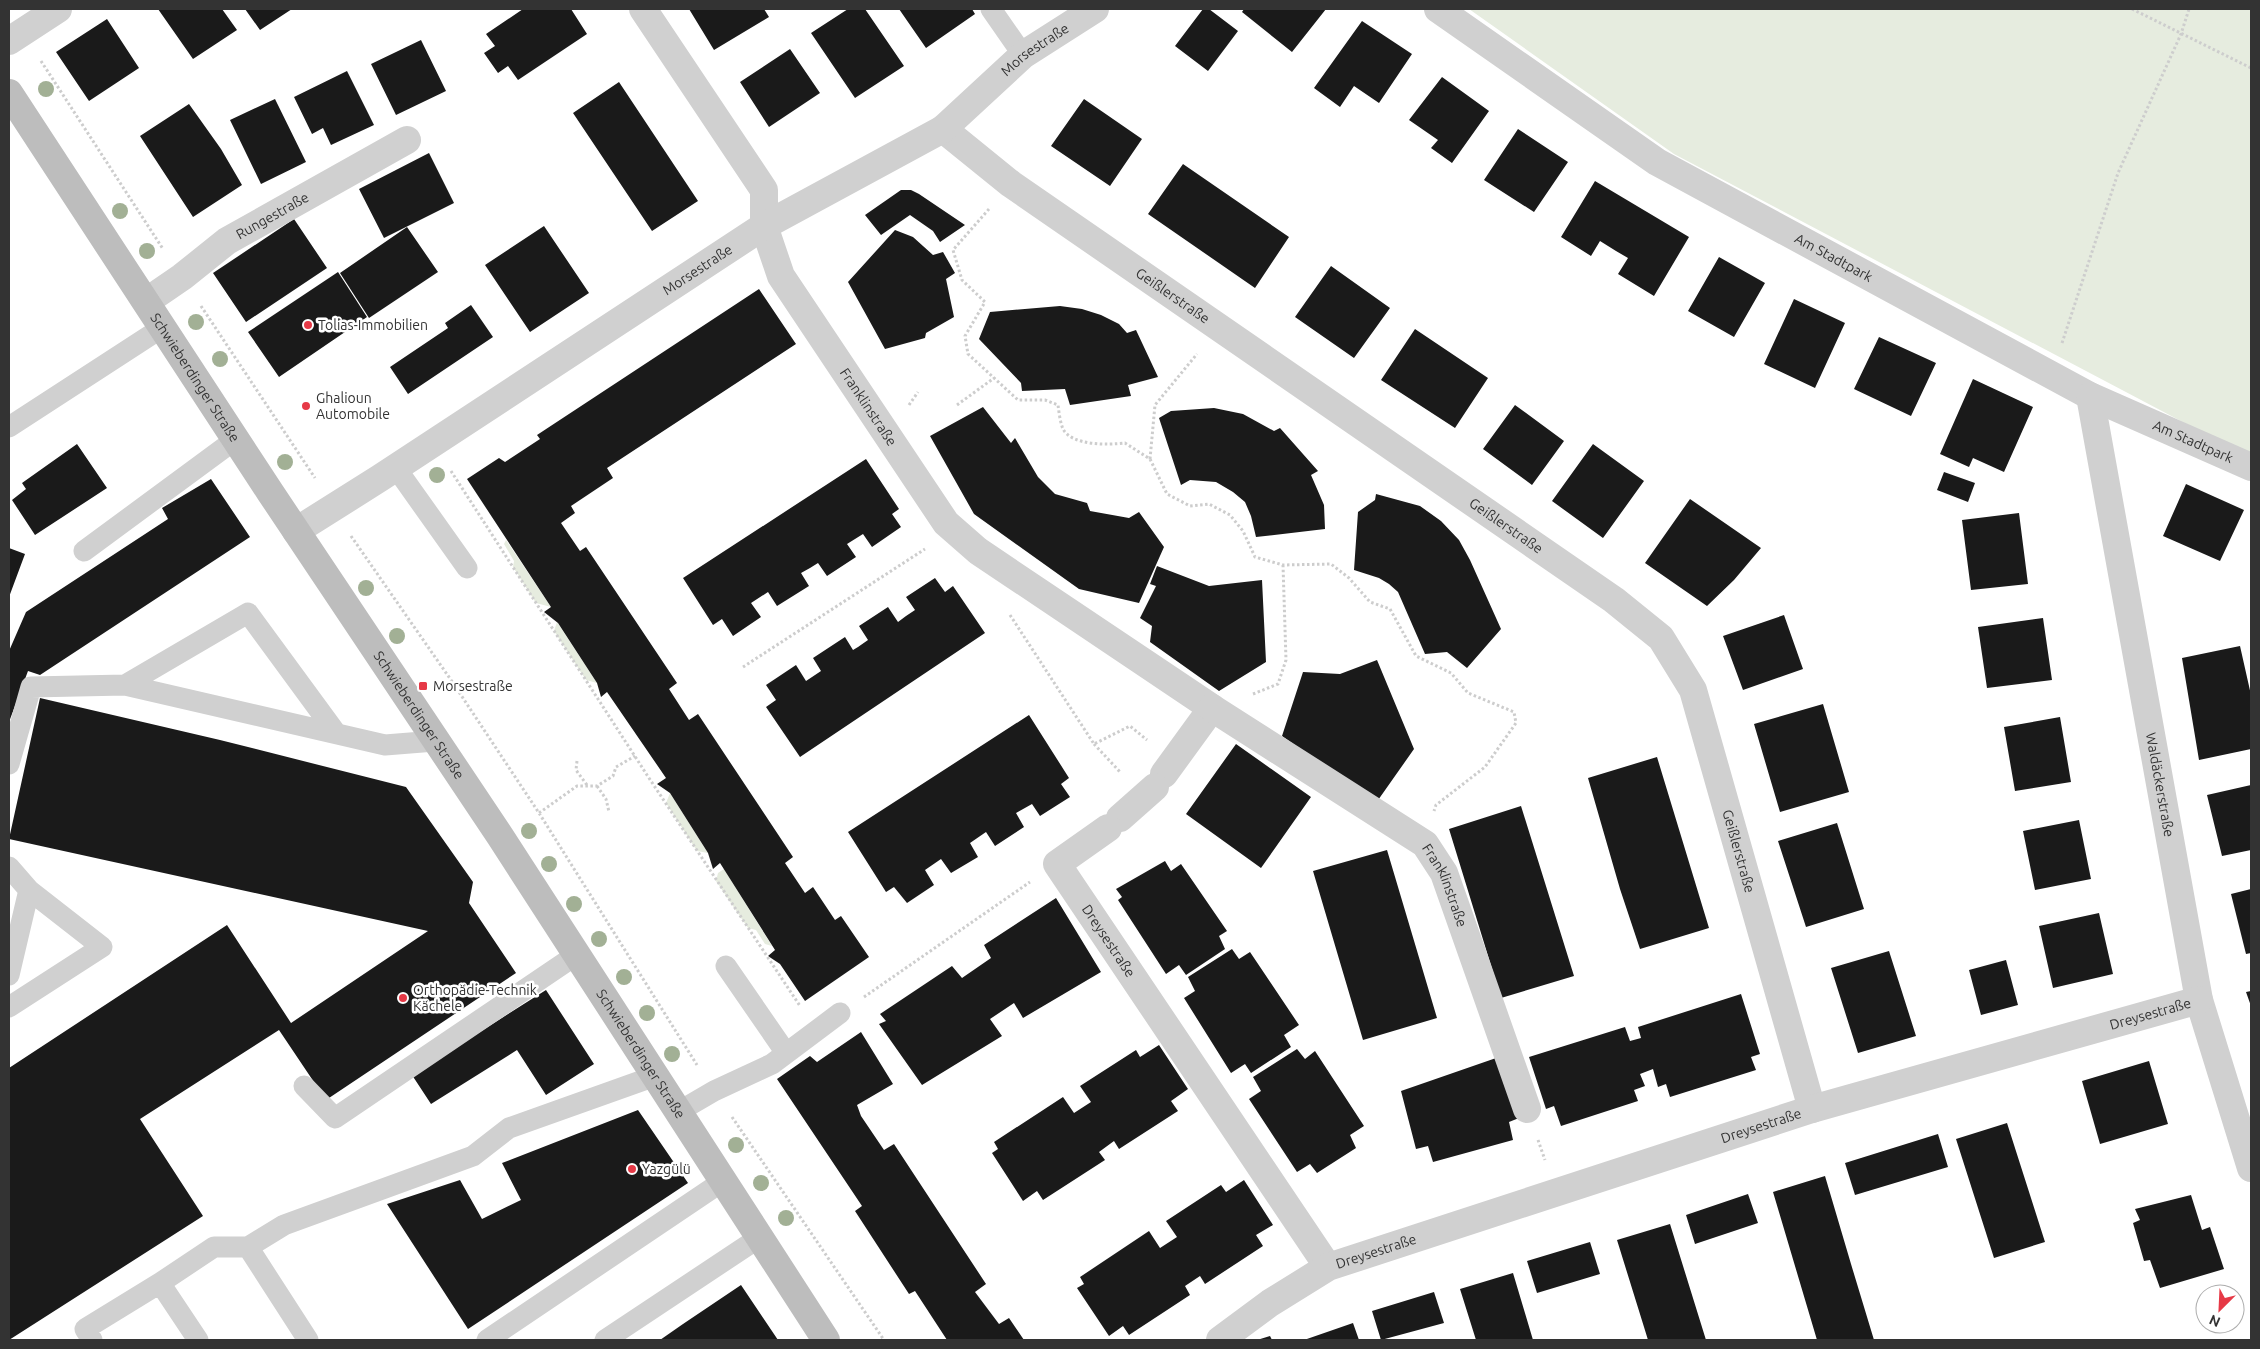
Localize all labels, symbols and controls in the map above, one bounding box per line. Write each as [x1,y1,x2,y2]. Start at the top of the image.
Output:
street label: Morsestraße [998,20,1072,79]
street label: Rungestraße [233,189,311,242]
street label: Am Stadtpark [1792,230,1875,285]
street label: Morsestraße [660,241,735,298]
street label: Geißlerstraße [1133,265,1213,327]
street label: Schwieberdinger Straße [147,310,243,445]
place label: Tolias-Immobilien [318,317,428,333]
marker: Tolias-Immobilien [302,319,314,331]
street label: Franklinstraße [837,365,900,449]
place label: Ghalioun Automobile [316,390,390,422]
marker: Ghalioun Automobile [300,400,312,412]
street label: Am Stadtpark [2151,417,2236,466]
street label: Geißlerstraße [1466,495,1546,557]
street label: Schwieberdinger Straße [371,648,468,782]
place label: Morsestraße [433,678,513,694]
marker: Morsestraße [417,680,429,692]
street label: Waldäckerstraße [2143,731,2177,838]
street label: Geißlerstraße [1719,808,1758,895]
street label: Franklinstraße [1419,841,1470,929]
street label: Dreysestraße [1079,902,1139,980]
place label: Orthopädie-Technik Kächele [413,982,537,1014]
street label: Schwieberdinger Straße [593,986,688,1121]
marker: Orthopädie-Technik Kächele [397,992,409,1004]
street label: Dreysestraße [2108,995,2193,1033]
street label: Dreysestraße [1719,1105,1803,1146]
place label: Yazgülü [642,1161,691,1177]
marker: Yazgülü [626,1163,638,1175]
street label: Dreysestraße [1334,1231,1418,1272]
north arrow [2195,1284,2245,1334]
text: N [2207,1311,2223,1330]

